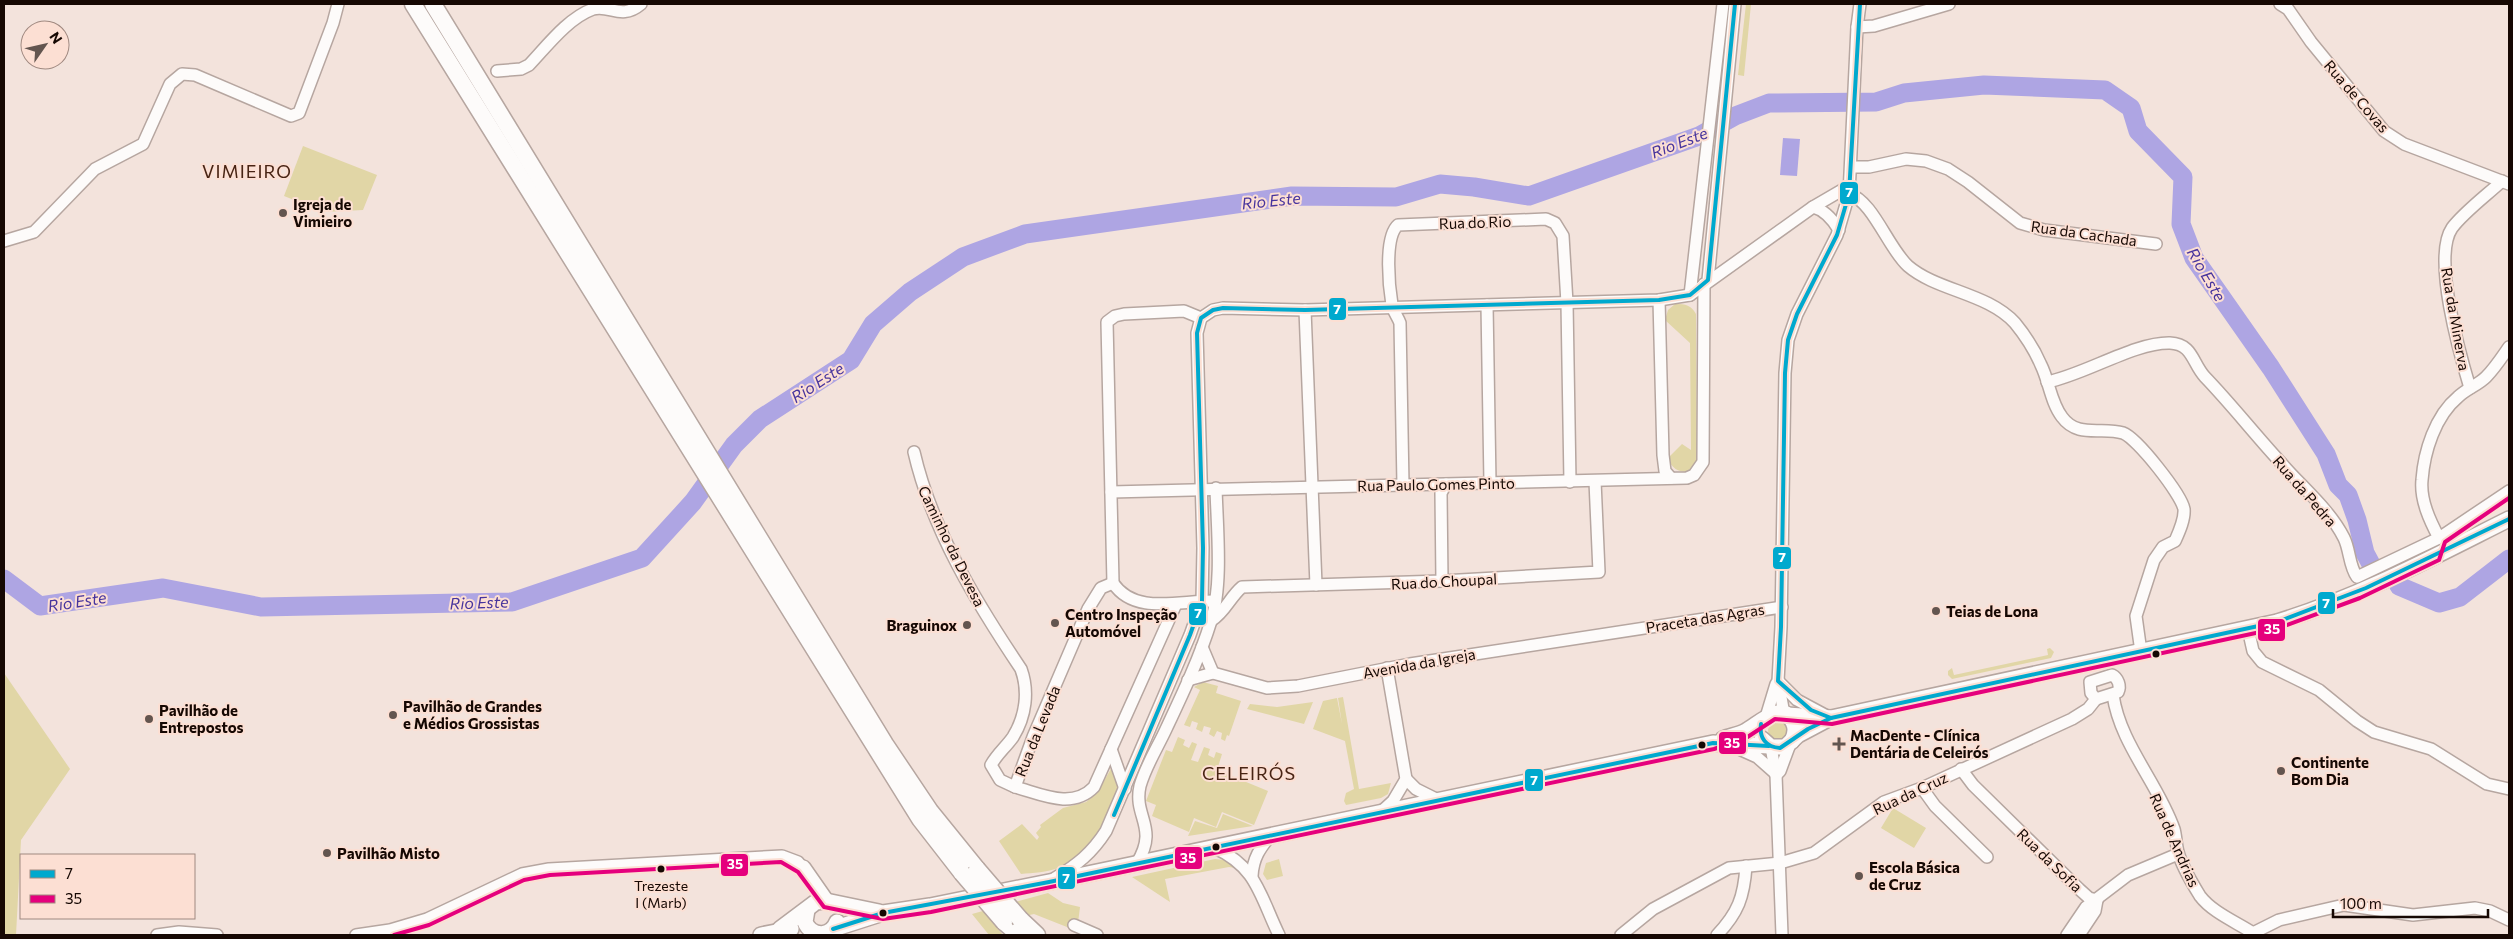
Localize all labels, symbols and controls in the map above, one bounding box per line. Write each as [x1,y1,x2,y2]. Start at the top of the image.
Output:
north arrow [20,20,70,70]
text: N [46,28,66,47]
street label: Rua de Covas [2321,56,2393,136]
water label: Rio Este [1648,122,1710,161]
district label: VIMIEIRO [202,160,292,182]
line badge: 7 [1839,181,1859,205]
text: 7 [1845,183,1853,200]
water label: Rio Este [1241,187,1302,213]
place label: Igreja de Vimieiro [293,195,352,230]
marker: Igreja de Vimieiro [277,207,289,219]
street label: Rua do Rio [1438,212,1512,232]
street label: Rua da Cachada [2030,217,2138,249]
water label: Rio Este [2184,244,2231,305]
street label: Rua da Minerva [2438,266,2474,372]
line badge: 7 [1328,297,1347,321]
text: 7 [1333,300,1341,317]
water label: Rio Este [787,358,847,406]
street label: Rua da Pedra [2269,452,2341,530]
street label: Rua Paulo Gomes Pinto [1357,474,1515,494]
street label: Caminho da Devesa [915,483,989,609]
line badge: 7 [1772,546,1792,570]
text: 7 [1778,548,1786,565]
street label: Rua do Choupal [1390,569,1498,593]
water label: Rio Este [46,587,108,615]
water label: Rio Este [449,591,509,613]
line badge: 7 [2317,591,2336,615]
text: 7 [2322,594,2330,611]
street label: Praceta das Agras [1644,600,1766,636]
line badge: 7 [1188,602,1207,626]
place label: Teias de Lona [1946,602,2038,620]
text: 7 [1194,604,1202,621]
place label: Centro Inspeção Automóvel [1065,605,1177,640]
marker: Teias de Lona [1930,605,1942,617]
place label: Braguinox [886,616,957,634]
marker: Centro Inspeção Automóvel [1049,617,1061,629]
line badge: 35 [2257,618,2286,642]
marker: Braguinox [961,619,973,631]
text: 35 [2264,620,2280,637]
street label: Avenida da Igreja [1361,644,1477,682]
unlabelled marker [2151,649,2161,659]
street label: Rua da Levada [1011,683,1063,779]
place label: Pavilhão de Grandes e Médios Grossistas [403,697,542,732]
place label: Pavilhão de Entrepostos [159,701,244,736]
marker: Pavilhão de Grandes e Médios Grossistas [387,709,399,721]
marker: Pavilhão de Entrepostos [143,713,155,725]
place label: MacDente - Clínica Dentária de Celeirós [1850,726,1989,761]
line badge: 35 [1718,731,1747,755]
text: 35 [1724,734,1740,751]
marker: MacDente - Clínica Dentária de Celeirós [1832,737,1846,751]
unlabelled marker [1697,740,1707,750]
place label: Continente Bom Dia [2291,753,2369,788]
district label: CELEIRÓS [1202,762,1296,784]
marker: Continente Bom Dia [2275,765,2287,777]
line badge: 7 [1524,768,1544,792]
street label: Rua da Cruz [1870,768,1950,818]
text: 7 [1530,771,1538,788]
street label: Rua de Andrias [2146,790,2204,890]
street label: Rua da Sofia [2014,824,2086,896]
unlabelled marker [1211,842,1221,852]
place label: Pavilhão Misto [337,844,440,862]
line badge: 35 [1174,846,1203,870]
marker: Pavilhão Misto [321,847,333,859]
text: 35 [1180,849,1196,866]
line badge: 35 [720,853,749,877]
legend [20,854,195,919]
text: 35 [727,855,743,872]
place label: Escola Básica de Cruz [1869,858,1960,893]
text: 7 [65,864,73,882]
marker: Trezeste I (Marb) [656,864,666,874]
line badge: 7 [1057,866,1076,890]
text: 7 [1062,869,1070,886]
marker: Escola Básica de Cruz [1853,870,1865,882]
place label: Trezeste I (Marb) [634,877,688,911]
scale bar [2333,886,2488,918]
text: 35 [65,889,82,907]
text: 100 m [2340,894,2382,912]
unlabelled marker [878,908,888,918]

